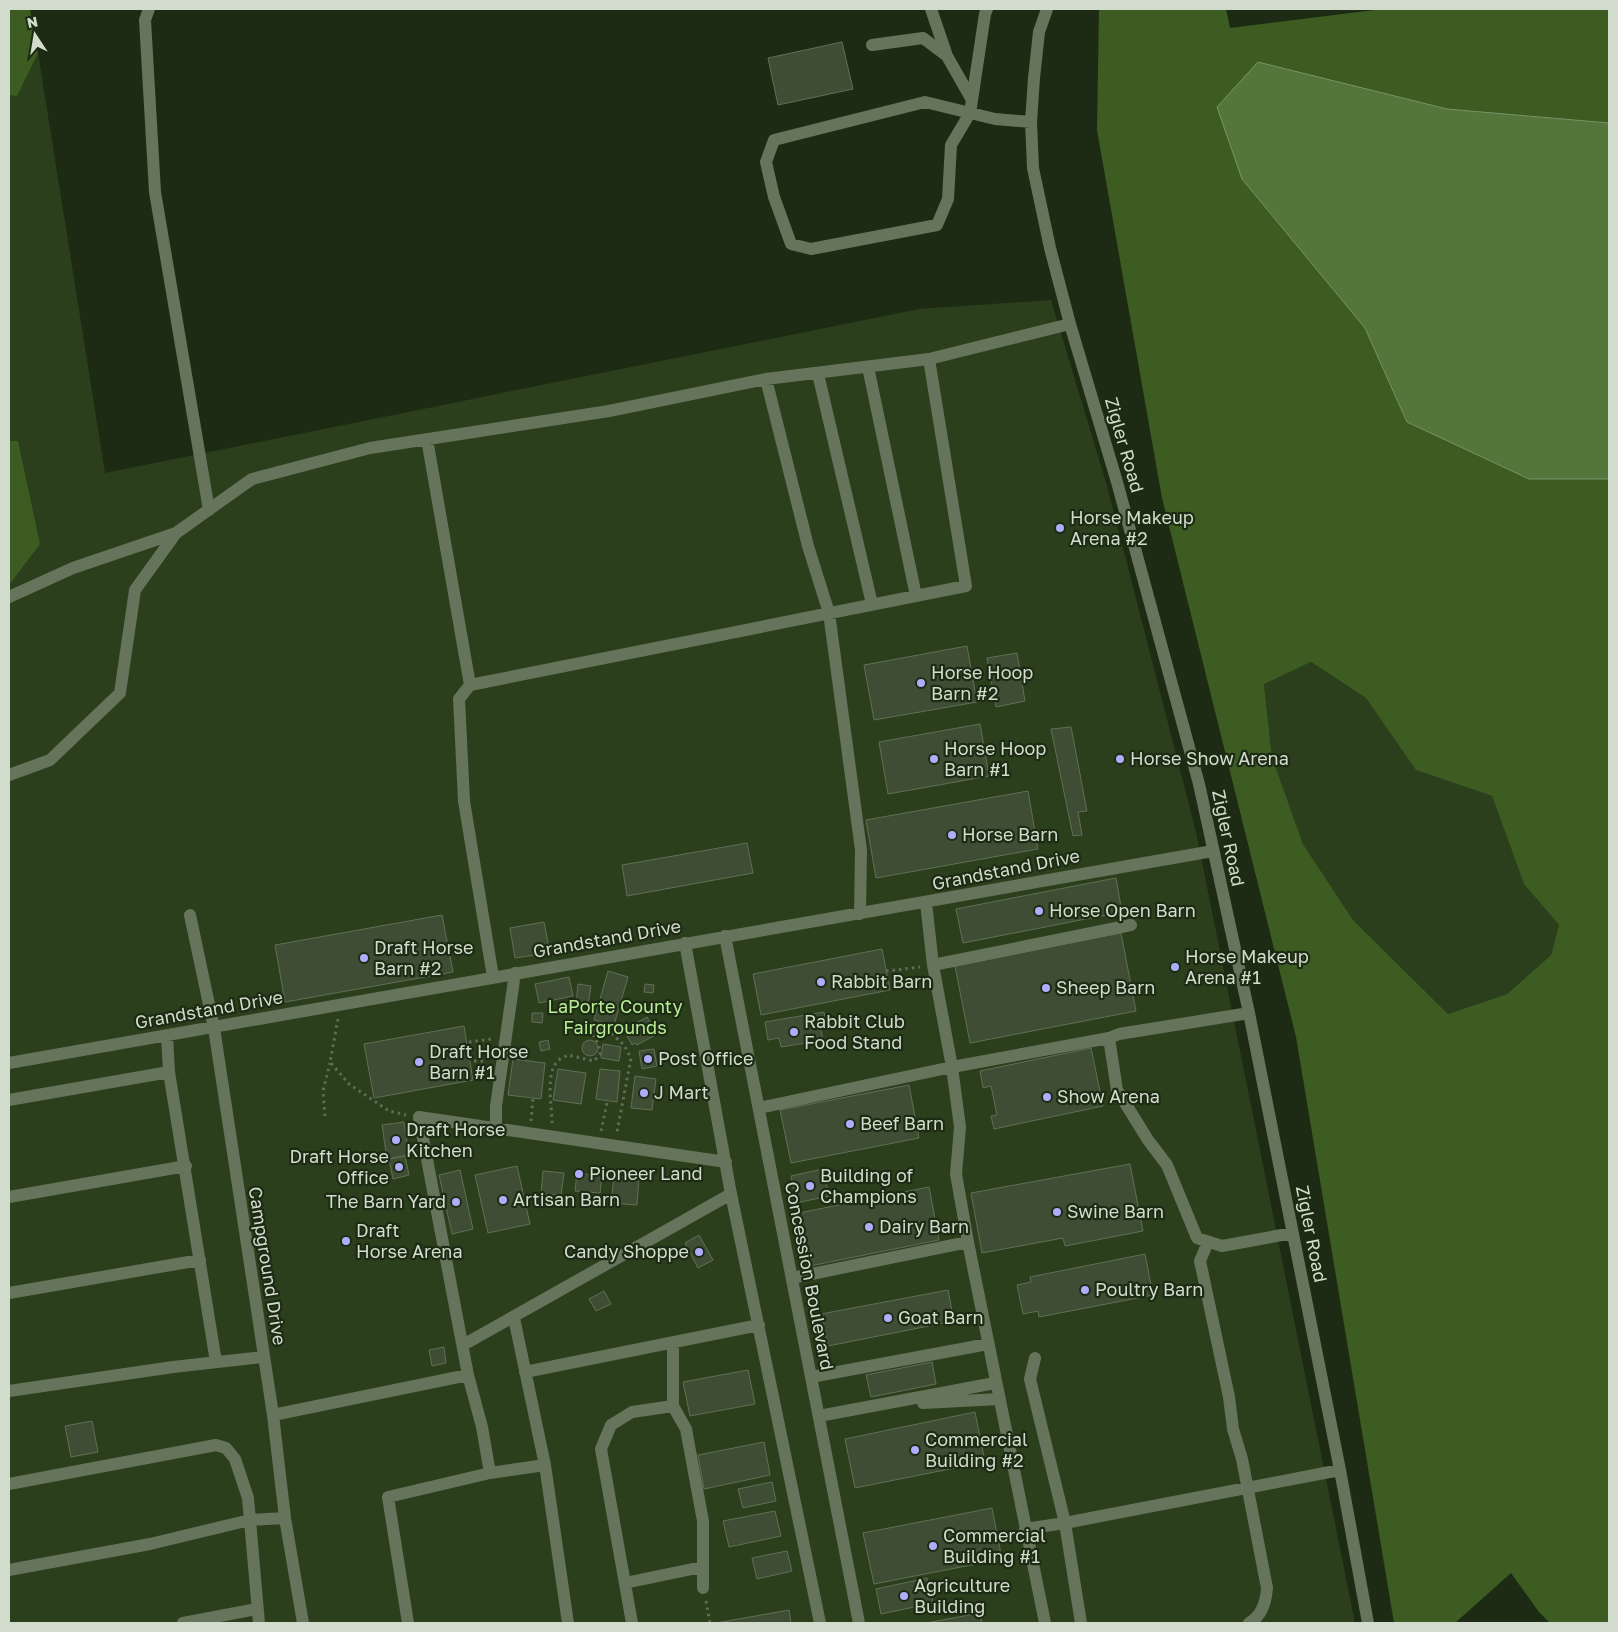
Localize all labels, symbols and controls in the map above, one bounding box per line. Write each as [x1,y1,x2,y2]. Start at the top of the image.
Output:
north arrow [10,10,60,60]
text: N [25,12,39,31]
street label: Zigler Road [1101,394,1149,495]
place label: Horse Makeup Arena #2 [1070,506,1194,549]
marker: Horse Makeup Arena #2 [1054,522,1066,534]
place label: Horse Hoop Barn #2 [931,661,1033,704]
marker: Horse Hoop Barn #2 [915,677,927,689]
place label: Horse Hoop Barn #1 [944,737,1046,780]
place label: Horse Show Arena [1130,747,1289,769]
marker: Horse Hoop Barn #1 [928,753,940,765]
marker: Horse Show Arena [1114,753,1126,765]
street label: Zigler Road [1208,787,1250,888]
place label: Horse Barn [962,823,1058,845]
marker: Horse Barn [946,829,958,841]
street label: Grandstand Drive [930,844,1082,894]
place label: Horse Open Barn [1049,899,1196,921]
marker: Horse Open Barn [1033,905,1045,917]
street label: Grandstand Drive [531,914,683,962]
place label: Draft Horse Barn #2 [374,936,474,979]
place label: Horse Makeup Arena #1 [1185,945,1309,988]
marker: Draft Horse Barn #2 [358,952,370,964]
marker: Horse Makeup Arena #1 [1169,961,1181,973]
place label: Rabbit Barn [831,970,932,992]
marker: Rabbit Barn [815,976,827,988]
place label: Sheep Barn [1056,976,1155,998]
marker: Sheep Barn [1040,982,1052,994]
street label: Grandstand Drive [133,985,285,1033]
park label: LaPorte County Fairgrounds [548,995,683,1038]
place label: Rabbit Club Food Stand [804,1010,905,1053]
marker: Rabbit Club Food Stand [788,1026,800,1038]
place label: Draft Horse Barn #1 [429,1040,529,1083]
place label: Post Office [658,1047,753,1069]
marker: Post Office [642,1053,654,1065]
marker: Draft Horse Barn #1 [413,1056,425,1068]
place label: J Mart [654,1081,709,1103]
place label: Show Arena [1057,1085,1160,1107]
marker: J Mart [638,1087,650,1099]
marker: Show Arena [1041,1091,1053,1103]
place label: Beef Barn [860,1112,944,1134]
place label: Draft Horse Kitchen [406,1118,506,1161]
marker: Beef Barn [844,1118,856,1130]
marker: Draft Horse Kitchen [390,1134,402,1146]
place label: Draft Horse Office [289,1145,389,1188]
marker: Draft Horse Office [393,1161,405,1173]
place label: Pioneer Land [589,1162,703,1184]
place label: Building of Champions [820,1164,917,1207]
marker: Pioneer Land [573,1168,585,1180]
street label: Concession Boulevard [781,1180,839,1372]
marker: Building of Champions [804,1180,816,1192]
street label: Zigler Road [1292,1183,1332,1284]
street label: Campground Drive [245,1185,291,1347]
place label: Artisan Barn [513,1188,620,1210]
place label: The Barn Yard [326,1190,446,1212]
marker: Artisan Barn [497,1194,509,1206]
marker: The Barn Yard [450,1196,462,1208]
place label: Swine Barn [1067,1200,1164,1222]
marker: Swine Barn [1051,1206,1063,1218]
place label: Dairy Barn [879,1215,969,1237]
place label: Draft Horse Arena [356,1219,463,1262]
marker: Dairy Barn [863,1221,875,1233]
marker: Draft Horse Arena [340,1235,352,1247]
place label: Candy Shoppe [564,1240,689,1262]
marker: Candy Shoppe [693,1246,705,1258]
place label: Poultry Barn [1095,1278,1203,1300]
marker: Poultry Barn [1079,1284,1091,1296]
place label: Goat Barn [898,1306,984,1328]
marker: Goat Barn [882,1312,894,1324]
place label: Commercial Building #2 [925,1428,1028,1471]
marker: Commercial Building #2 [909,1444,921,1456]
place label: Commercial Building #1 [943,1524,1046,1567]
marker: Commercial Building #1 [927,1540,939,1552]
place label: Agriculture Building [914,1574,1010,1617]
marker: Agriculture Building [898,1590,910,1602]

